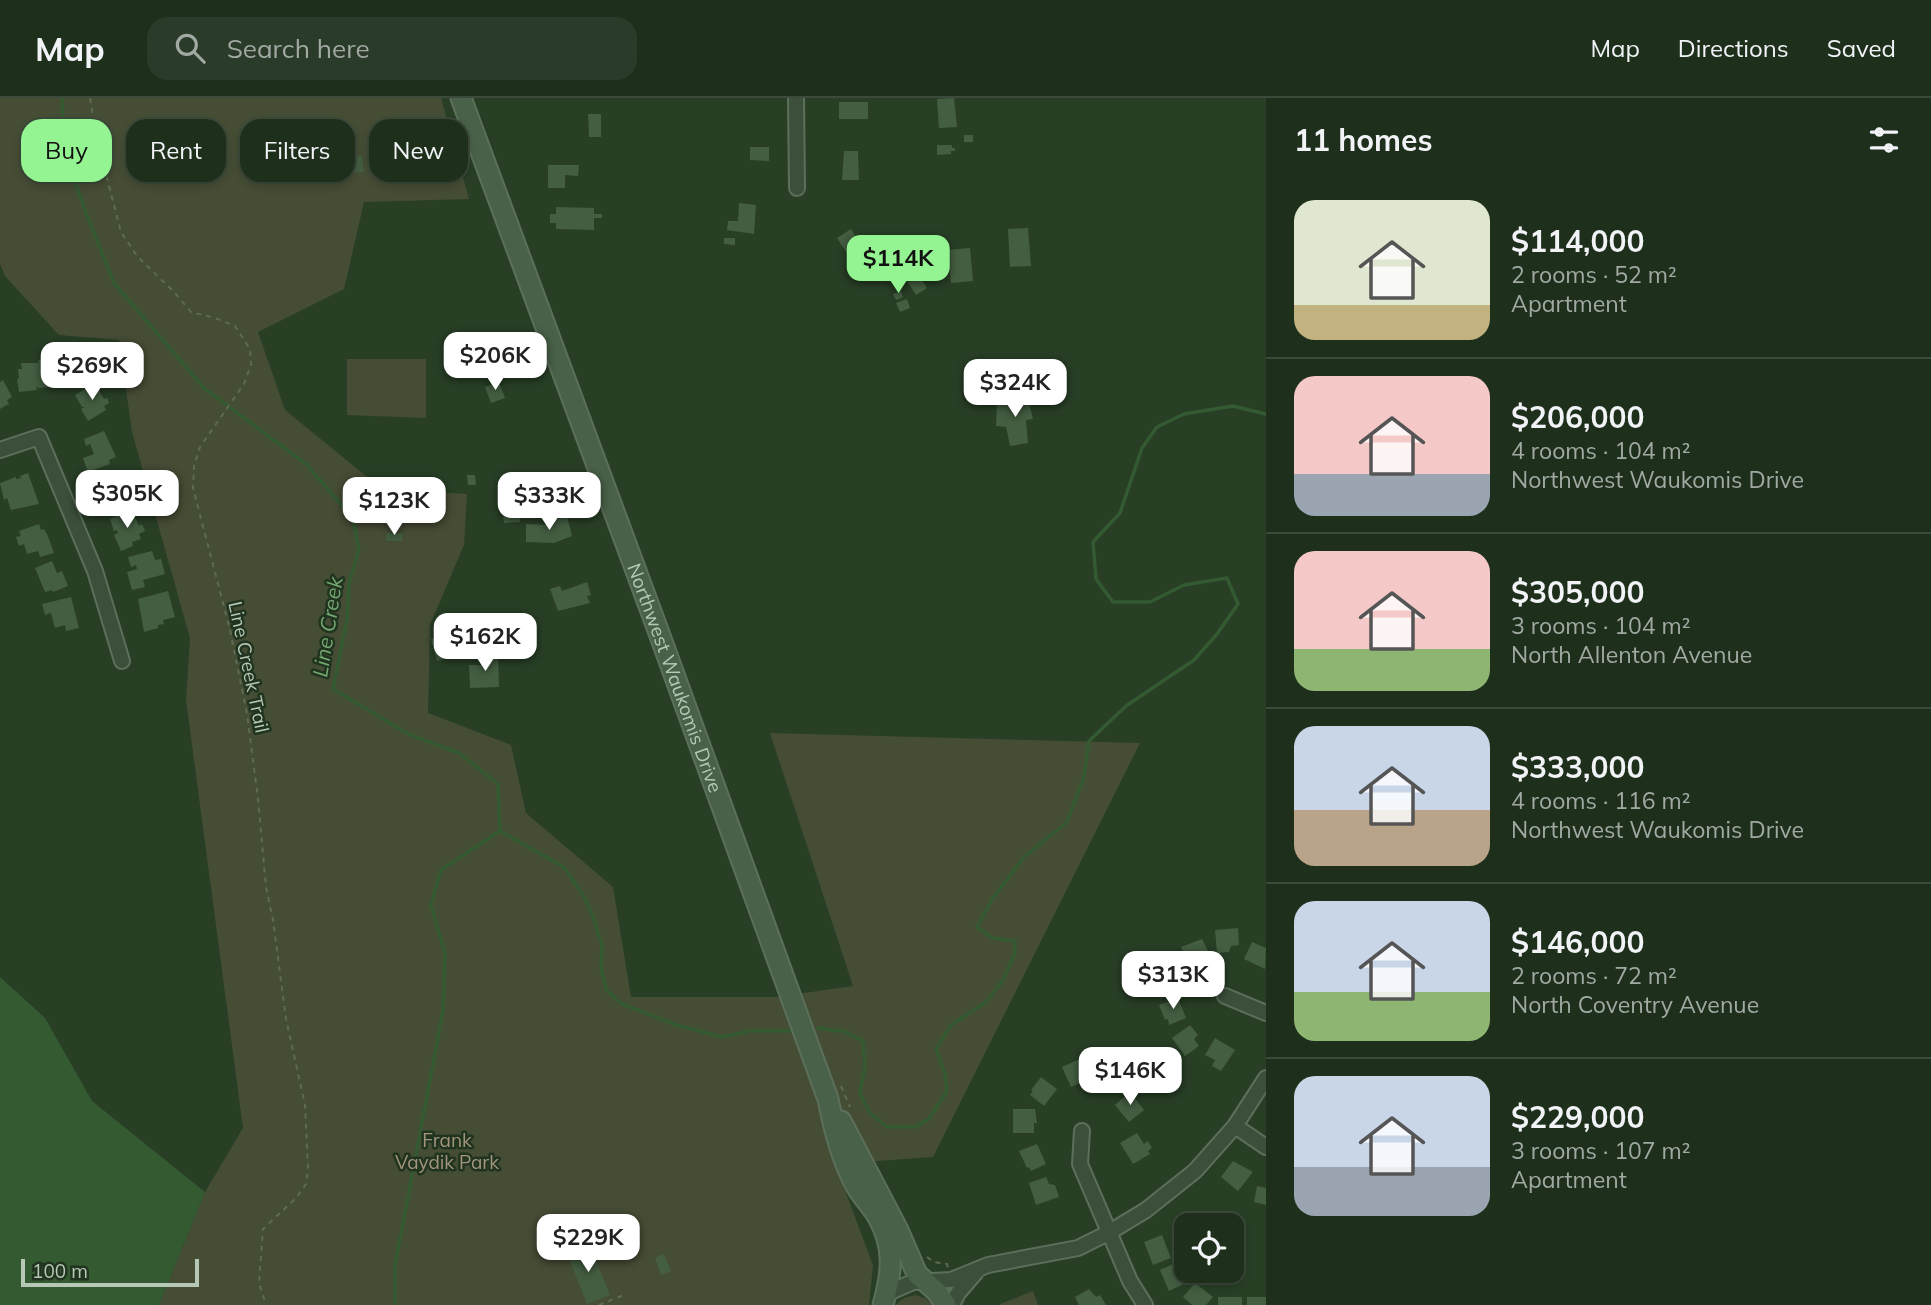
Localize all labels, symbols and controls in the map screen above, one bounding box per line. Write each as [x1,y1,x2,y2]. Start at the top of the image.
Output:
search box [147,17,637,80]
text: Map [35,28,105,69]
icon: search [171,29,209,67]
text: Search here [227,32,370,65]
text: Map [1590,33,1640,63]
text: Directions [1678,33,1789,63]
text: Saved [1827,33,1896,63]
chip: Buy [21,119,112,182]
chip: Rent [126,119,226,182]
chip: Filters [240,119,355,182]
chip: New [369,119,468,182]
text: 11 homes [1294,121,1433,159]
icon: filters [1865,121,1903,159]
text: $114,000 [1511,222,1644,260]
icon: home [1350,228,1434,312]
pin: $114K [849,236,947,295]
text: $114K [863,243,933,272]
text: 2 rooms · 52 m² [1511,260,1677,289]
text: Apartment [1511,289,1627,318]
pin: $206K [446,332,544,392]
text: $206K [460,340,530,369]
pin: $269K [43,342,141,402]
text: $269K [57,350,127,379]
pin: $324K [966,360,1064,419]
text: $324K [980,367,1050,396]
text: $206,000 [1511,398,1644,436]
icon: home [1350,404,1434,488]
text: 4 rooms · 104 m² [1511,436,1691,465]
text: Northwest Waukomis Drive [1511,465,1804,494]
pin: $305K [78,470,176,530]
pin: $333K [500,472,598,532]
text: $305K [92,478,162,507]
pin: $123K [345,478,443,537]
text: $333K [514,480,584,509]
text: $123K [359,485,429,514]
street label: Northwest Waukomis Drive [622,560,728,796]
text: $305,000 [1511,573,1644,611]
water label: Line Creek [306,574,348,679]
icon: home [1350,579,1434,663]
street label: Line Creek Trail [223,599,275,735]
text: 3 rooms · 104 m² [1511,611,1691,640]
pin: $162K [436,614,534,673]
text: $162K [450,621,520,650]
text: North Allenton Avenue [1511,640,1752,669]
text: $333,000 [1511,748,1644,786]
icon: home [1350,754,1434,838]
text: 4 rooms · 116 m² [1511,786,1691,815]
text: Northwest Waukomis Drive [1511,815,1804,844]
text: $146,000 [1511,923,1644,961]
icon: home [1350,929,1434,1013]
pin: $313K [1124,951,1222,1011]
text: $313K [1138,959,1208,988]
text: 2 rooms · 72 m² [1511,961,1677,990]
text: North Coventry Avenue [1511,990,1759,1019]
pin: $146K [1081,1048,1179,1107]
text: $146K [1095,1055,1165,1084]
text: $229,000 [1511,1098,1644,1136]
icon: home [1350,1104,1434,1188]
park label: Frank Vaydik Park [395,1128,499,1174]
text: 3 rooms · 107 m² [1511,1136,1691,1165]
text: Apartment [1511,1165,1627,1194]
map controls [1174,1213,1244,1283]
button: locate [1174,1213,1244,1283]
pin: $229K [539,1214,637,1274]
text: $229K [553,1222,623,1251]
scale bar [21,1256,200,1288]
text: 100 m [32,1259,88,1283]

